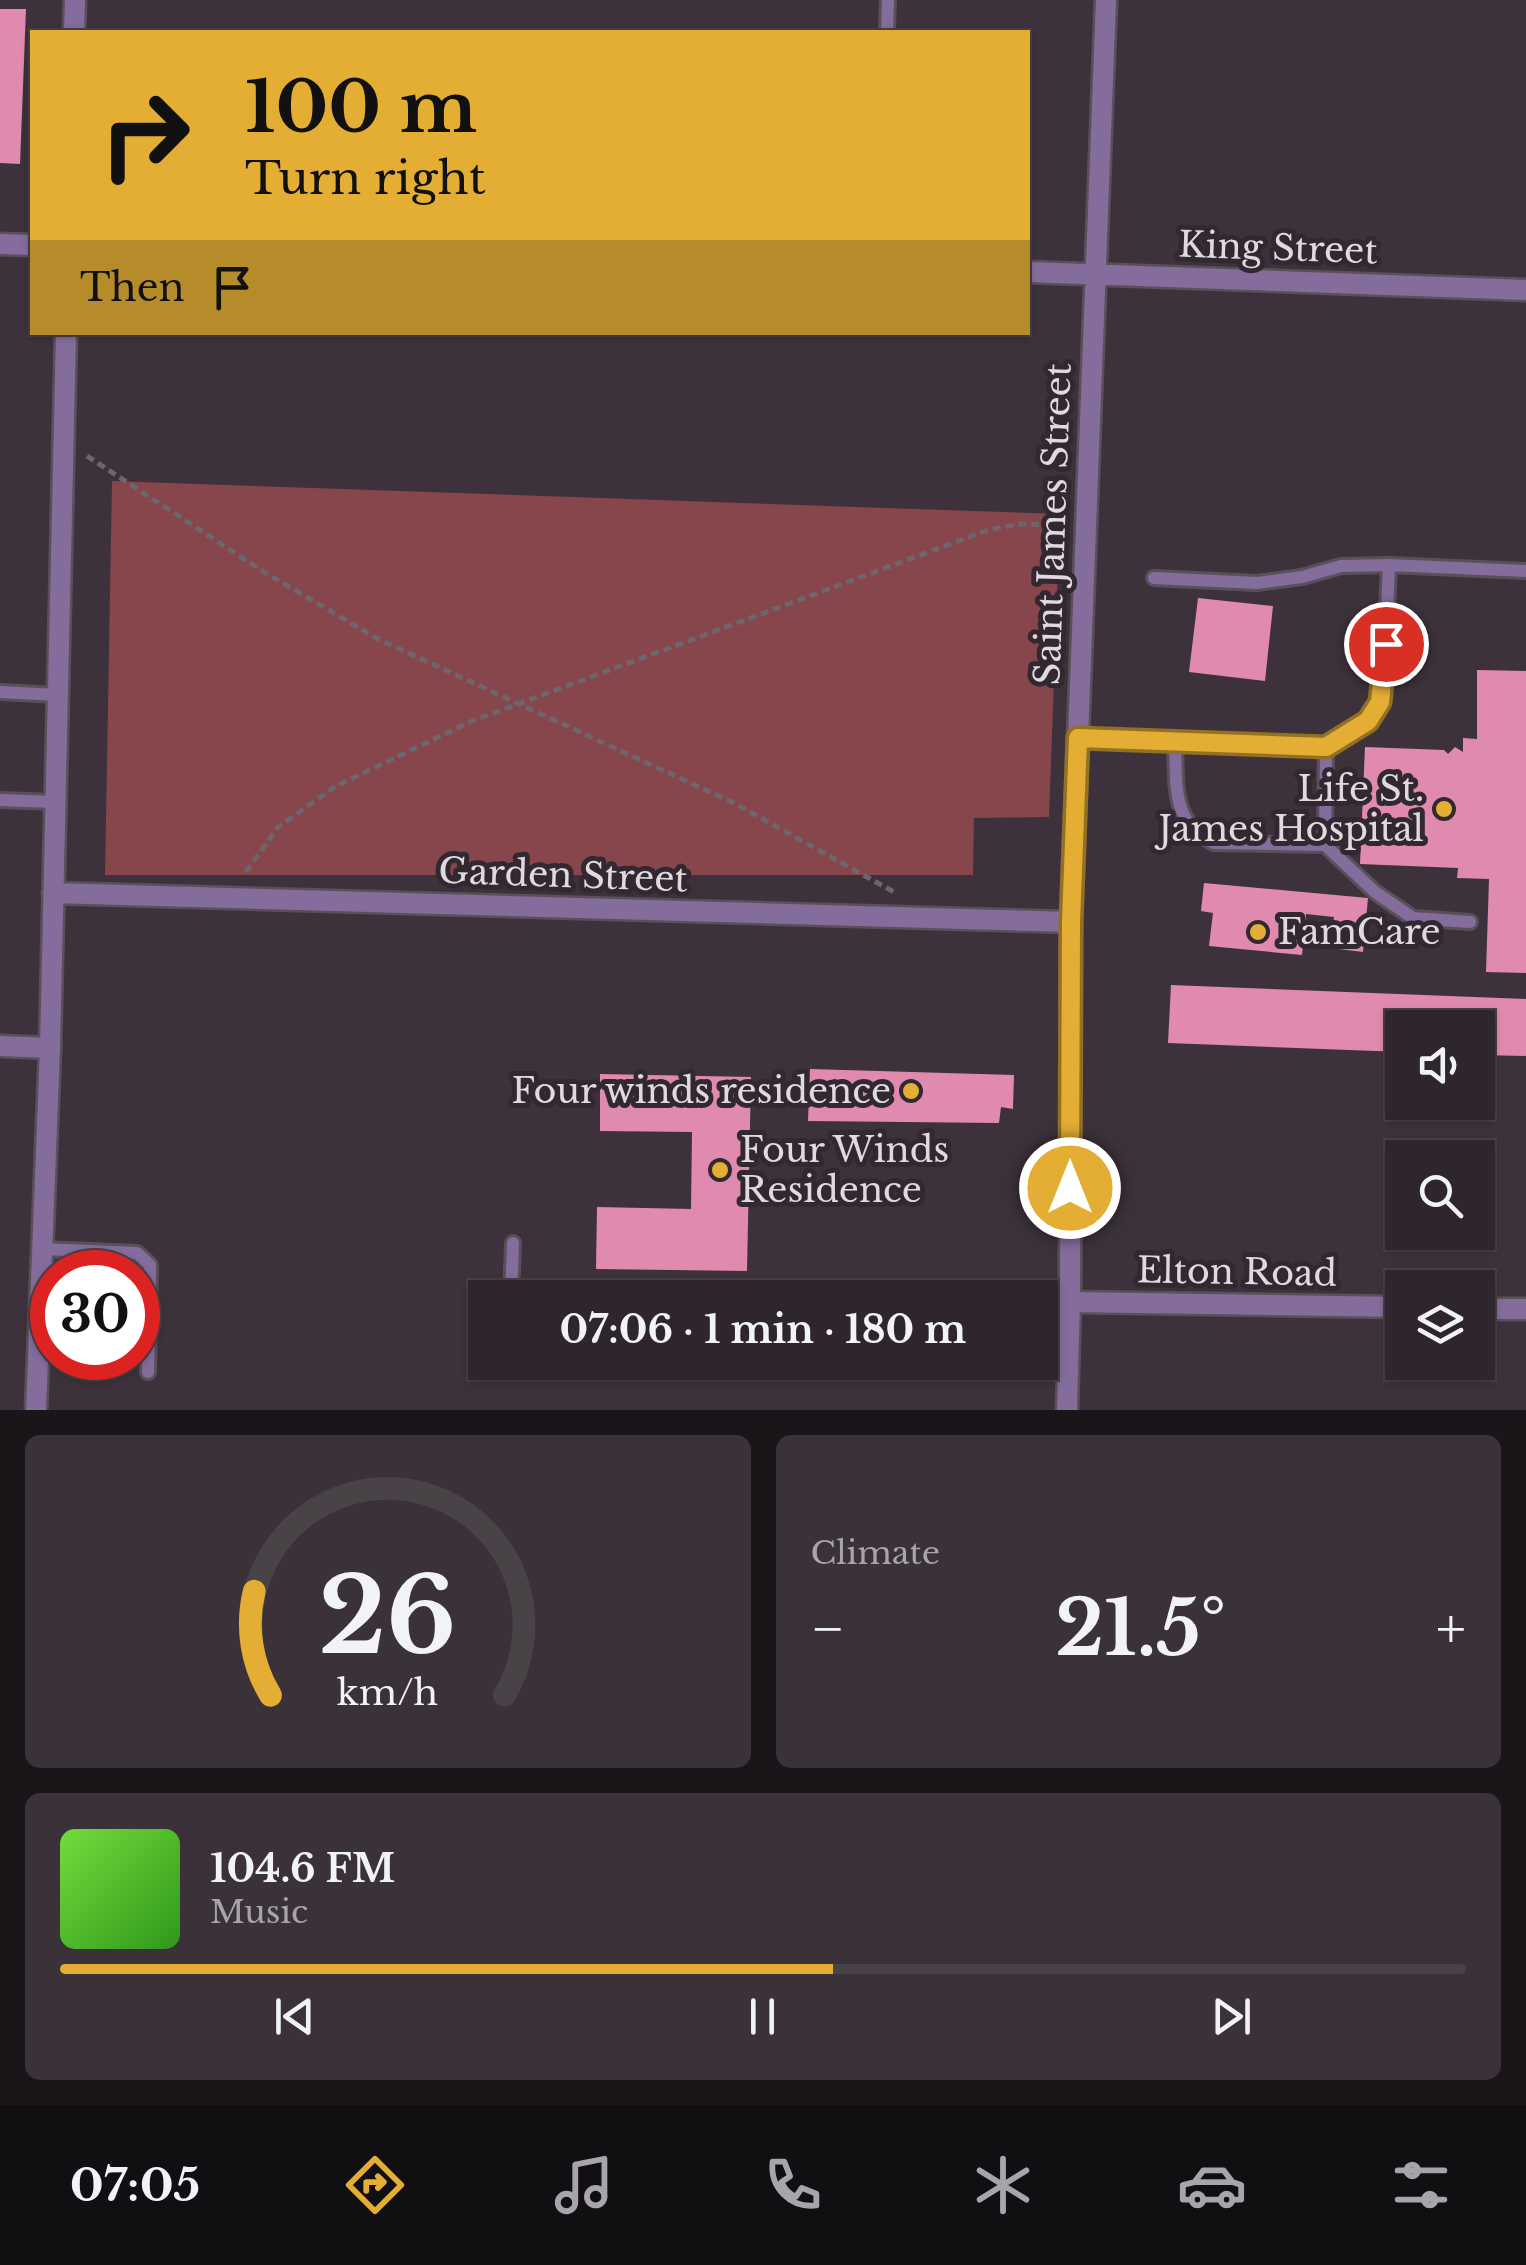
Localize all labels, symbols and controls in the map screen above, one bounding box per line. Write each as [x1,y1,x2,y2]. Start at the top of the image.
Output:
text: 100 m [245,64,477,151]
icon: right [80,70,210,200]
text: Turn right [245,150,486,206]
street label: King Street [1178,223,1378,272]
icon: arrive [205,260,260,315]
text: Then [80,264,185,311]
street label: Saint James Street [1025,362,1080,686]
pin [1344,602,1429,687]
icon: arrive [1359,617,1414,672]
place label: Life St. James Hospital [1155,767,1424,850]
marker: Life St. James Hospital [1433,798,1455,820]
street label: Garden Street [438,849,688,900]
place label: FamCare [1278,910,1441,953]
marker: FamCare [1247,921,1269,943]
map controls [1385,1010,1495,1380]
button: sound [1385,1010,1495,1120]
place label: Four winds residence [512,1069,891,1112]
marker: Four winds residence [900,1080,922,1102]
place label: Four Winds Residence [740,1128,949,1211]
position arrow [1018,1136,1122,1240]
button: search [1385,1140,1495,1250]
marker: Four Winds Residence [709,1159,731,1181]
street label: Elton Road [1137,1248,1337,1295]
speed limit sign: 30 [30,1250,160,1380]
button: layers [1385,1270,1495,1380]
text: 07:06 · 1 min · 180 m [560,1306,966,1353]
text: Climate [811,1533,940,1573]
text: 26 [319,1552,457,1681]
text: 21.5° [1055,1582,1226,1675]
text: − [811,1595,845,1663]
text: + [1436,1595,1466,1663]
text: km/h [337,1670,438,1715]
text: 104.6 FM [210,1845,395,1892]
text: Music [210,1892,308,1932]
icon: previous [267,1989,322,2044]
icon: pause [735,1989,790,2044]
icon: next [1204,1989,1259,2044]
icon: directions [340,2150,410,2220]
icon: music [549,2150,619,2220]
icon: phone [758,2150,828,2220]
icon: climate [968,2150,1038,2220]
icon: car [1177,2150,1247,2220]
icon: filters [1386,2150,1456,2220]
text: 07:05 [70,2157,200,2213]

